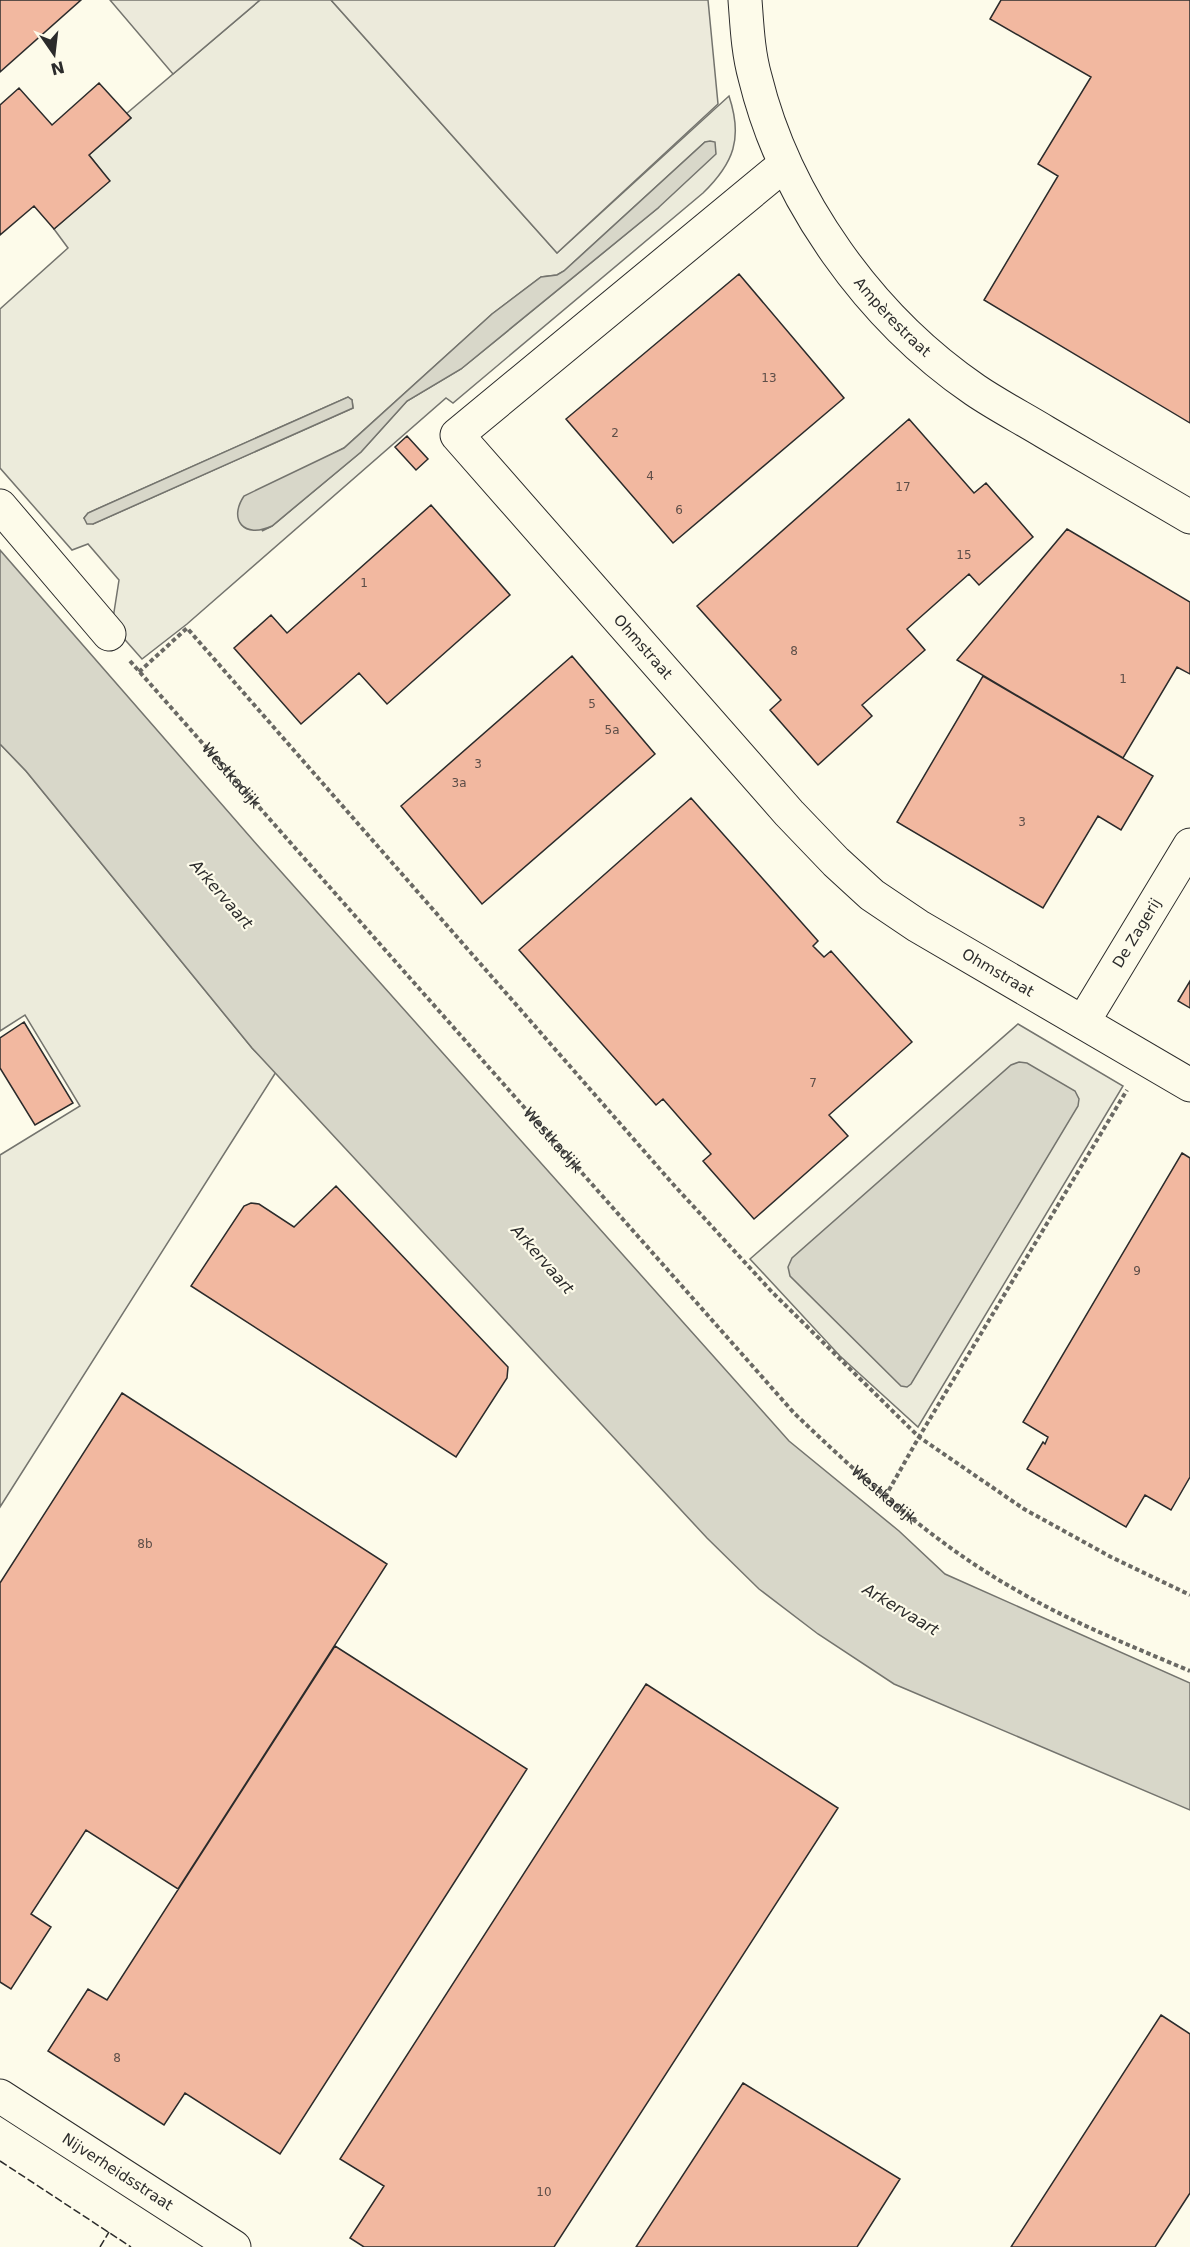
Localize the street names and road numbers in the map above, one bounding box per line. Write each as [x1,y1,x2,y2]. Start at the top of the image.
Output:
street label: Ampèrestraat [850,274,934,361]
street label: Ohmstraat [610,611,676,683]
street label: Westkadijk [198,739,265,812]
street label: De Zagerij [1109,895,1165,971]
street label: Ohmstraat [959,945,1037,1001]
street label: Westkadijk [519,1104,587,1177]
street label: Westkadijk [847,1462,921,1528]
street label: Nijverheidsstraat [59,2130,176,2214]

